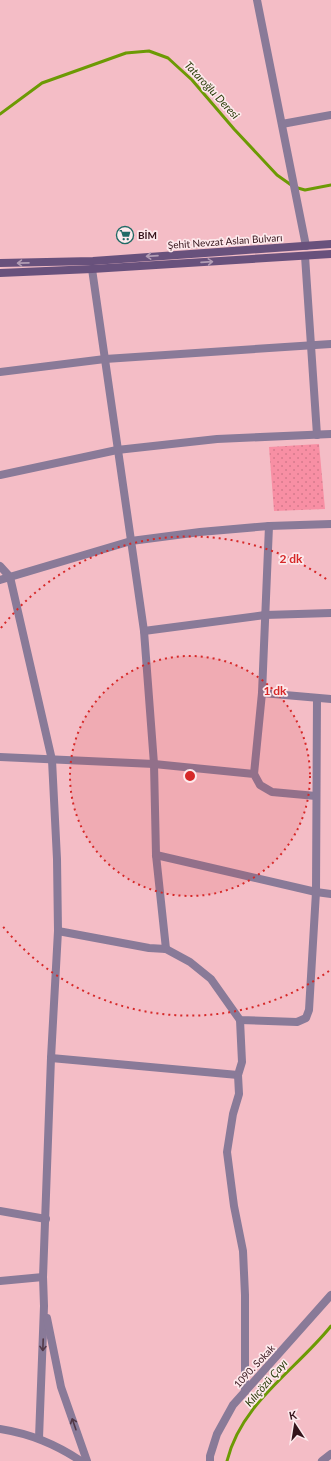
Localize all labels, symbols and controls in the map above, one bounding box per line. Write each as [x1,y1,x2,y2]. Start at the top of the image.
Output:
water label: Tataroğlu Deresi [182,58,243,122]
supermarket icon: BİM [115,225,135,245]
place label: BİM [138,229,157,241]
street label: Şehit Nevzat Aslan Bulvarı [167,231,283,251]
one-way arrow [146,253,159,260]
one-way arrow [200,258,213,265]
one-way arrow [17,259,30,267]
text: 2 dk [279,551,303,566]
text: 1 dk [263,683,287,698]
centre of rings [183,769,197,783]
one-way arrow [39,1338,46,1351]
street label: 1090. Sokak [231,1341,278,1390]
water label: Kılıçözü Çayı [242,1356,290,1409]
north arrow [275,1405,315,1445]
text: K [288,1407,298,1422]
one-way arrow [70,1419,78,1431]

